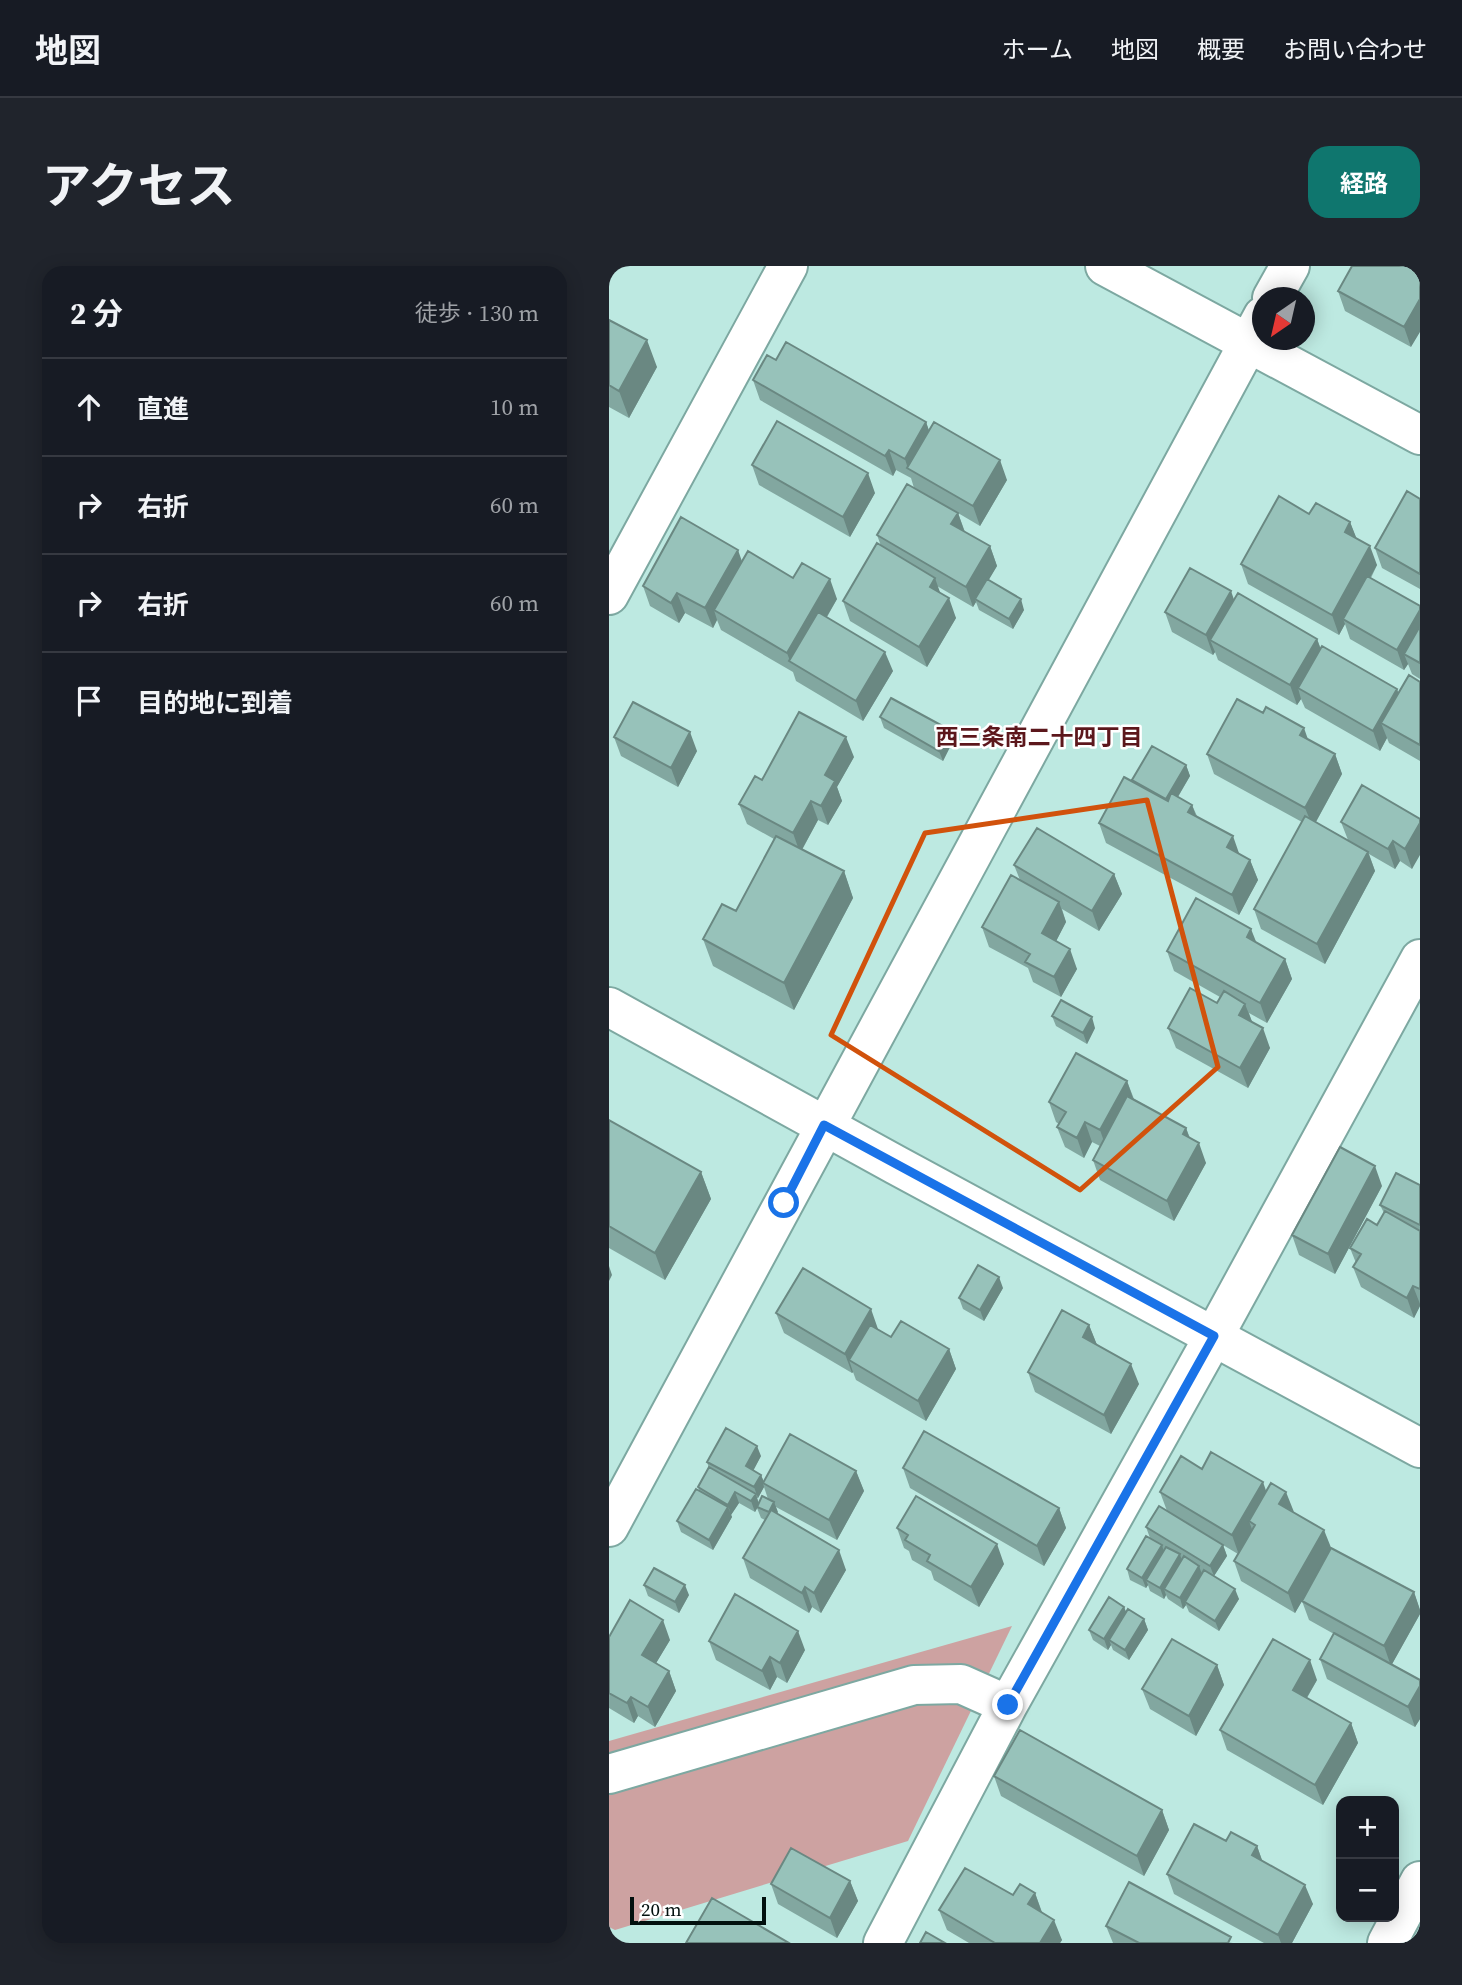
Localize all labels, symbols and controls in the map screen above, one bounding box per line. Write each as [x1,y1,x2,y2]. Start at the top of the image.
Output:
text: 地図 [35,28,101,73]
text: ホーム [1002,33,1073,66]
text: 地図 [1111,33,1159,66]
text: 概要 [1197,33,1245,66]
text: お問い合わせ [1283,33,1427,66]
button: 経路 [1308,146,1420,218]
text: アクセス [42,152,236,219]
north arrow [1252,287,1315,350]
text: 2 分 [70,293,123,334]
text: 徒歩 · 130 m [415,297,539,329]
icon: ahead [70,388,108,426]
text: 直進 [137,391,189,427]
text: 10 m [490,391,539,423]
icon: right [70,486,108,524]
text: 右折 [137,489,189,525]
text: 60 m [490,489,539,521]
icon: right [70,584,108,622]
text: 右折 [137,587,189,623]
text: 60 m [490,587,539,619]
icon: arrive [70,682,108,720]
text: 目的地に到着 [137,685,293,721]
district label: 西三条南二十四丁目 [936,721,1143,753]
route start [768,1187,799,1218]
route end [992,1689,1023,1720]
map controls [1336,1796,1399,1922]
button: + [1336,1796,1399,1859]
button: − [1336,1859,1399,1922]
scale bar [630,1894,767,1926]
text: 20 m [641,1896,682,1922]

